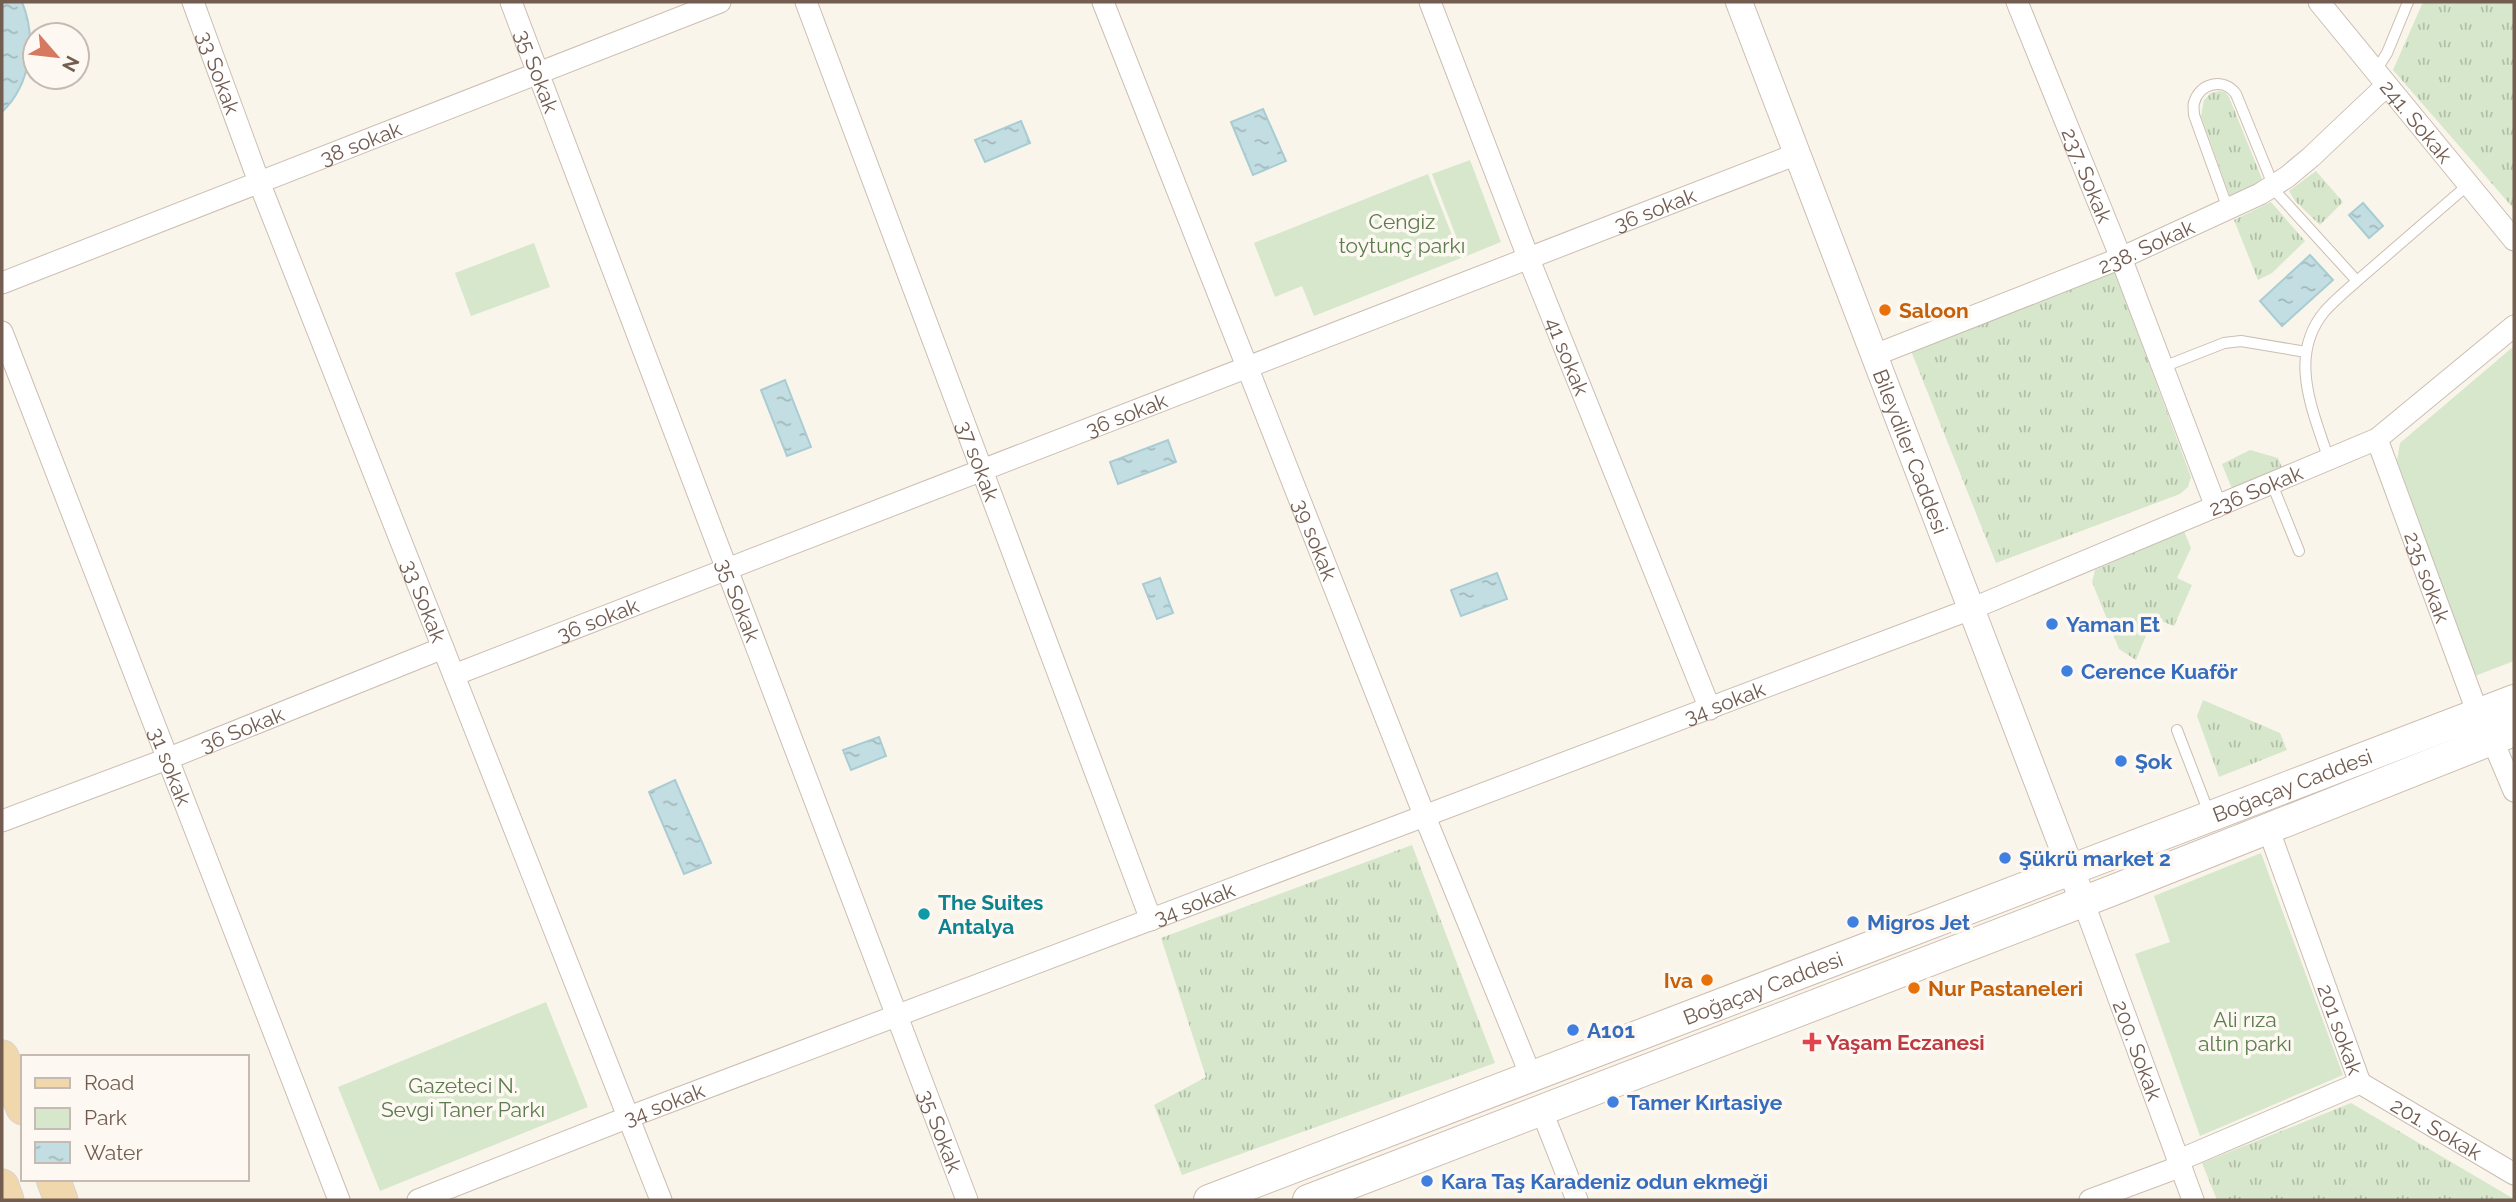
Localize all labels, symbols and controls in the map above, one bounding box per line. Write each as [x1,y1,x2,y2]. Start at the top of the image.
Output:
north arrow [21,21,91,91]
street label: 35 Sokak [510,26,564,116]
street label: 33 Sokak [192,27,245,117]
text: N [58,52,84,76]
street label: 241. Sokak [2375,75,2458,168]
street label: 38 sokak [316,115,405,170]
street label: 237. Sokak [2057,124,2118,226]
street label: 36 sokak [1610,182,1699,236]
park label: Cengiz toytunç parkı [1339,209,1465,258]
street label: 238. Sokak [2094,214,2198,278]
place label: Saloon [1899,298,1969,323]
marker: Saloon [1877,302,1893,318]
street label: 41 sokak [1541,313,1595,399]
street label: Bileydiler Caddesi [1868,365,1954,537]
street label: 36 sokak [1082,387,1171,441]
street label: 37 sokak [952,417,1005,504]
street label: 236 Sokak [2205,459,2306,521]
street label: 39 sokak [1288,495,1343,584]
street label: 235 sokak [2400,528,2456,626]
street label: 35 Sokak [712,555,766,645]
street label: 33 Sokak [397,556,452,646]
street label: 36 sokak [553,592,642,646]
place label: Yaman Et [2066,612,2160,637]
marker: Yaman Et [2044,616,2060,632]
place label: Cerence Kuaför [2081,659,2238,684]
marker: Cerence Kuaför [2059,663,2075,679]
street label: 34 sokak [1681,676,1768,729]
street label: 36 Sokak [196,701,287,757]
street label: 31 sokak [144,724,197,809]
street label: Boğaçay Caddesi [2209,743,2376,827]
place label: Şok [2135,749,2173,774]
marker: Şok [2113,753,2129,769]
place label: Şükrü market 2 [2019,846,2171,871]
marker: Şükrü market 2 [1997,850,2013,866]
street label: 34 sokak [1150,876,1238,930]
place label: The Suites Antalya [938,890,1043,939]
marker: The Suites Antalya [916,906,932,922]
place label: Migros Jet [1867,910,1970,935]
marker: Migros Jet [1845,914,1861,930]
street label: Boğaçay Caddesi [1679,946,1846,1030]
place label: Iva [1664,968,1693,993]
marker: Iva [1699,972,1715,988]
place label: Nur Pastaneleri [1928,976,2083,1001]
marker: Nur Pastaneleri [1906,980,1922,996]
street label: 201 sokak [2313,981,2368,1078]
street label: 200. Sokak [2108,997,2168,1104]
park label: Ali rıza altın parkı [2198,1007,2292,1056]
place label: A101 [1587,1018,1635,1043]
marker: A101 [1565,1022,1581,1038]
place label: Yaşam Eczanesi [1826,1030,1985,1055]
marker: Yaşam Eczanesi [1804,1034,1820,1050]
legend [21,1055,248,1181]
text: Road [84,1070,134,1095]
park label: Gazeteci N. Sevgi Taner Parkı [381,1073,545,1122]
street label: 34 sokak [620,1077,708,1130]
street label: 35 Sokak [914,1086,968,1176]
place label: Tamer Kırtasiye [1627,1090,1783,1115]
street label: 201. Sokak [2387,1092,2486,1165]
marker: Tamer Kırtasiye [1605,1094,1621,1110]
text: Park [84,1105,127,1130]
text: Water [84,1140,143,1165]
place label: Kara Taş Karadeniz odun ekmeği [1441,1169,1768,1194]
marker: Kara Taş Karadeniz odun ekmeği [1419,1173,1435,1189]

